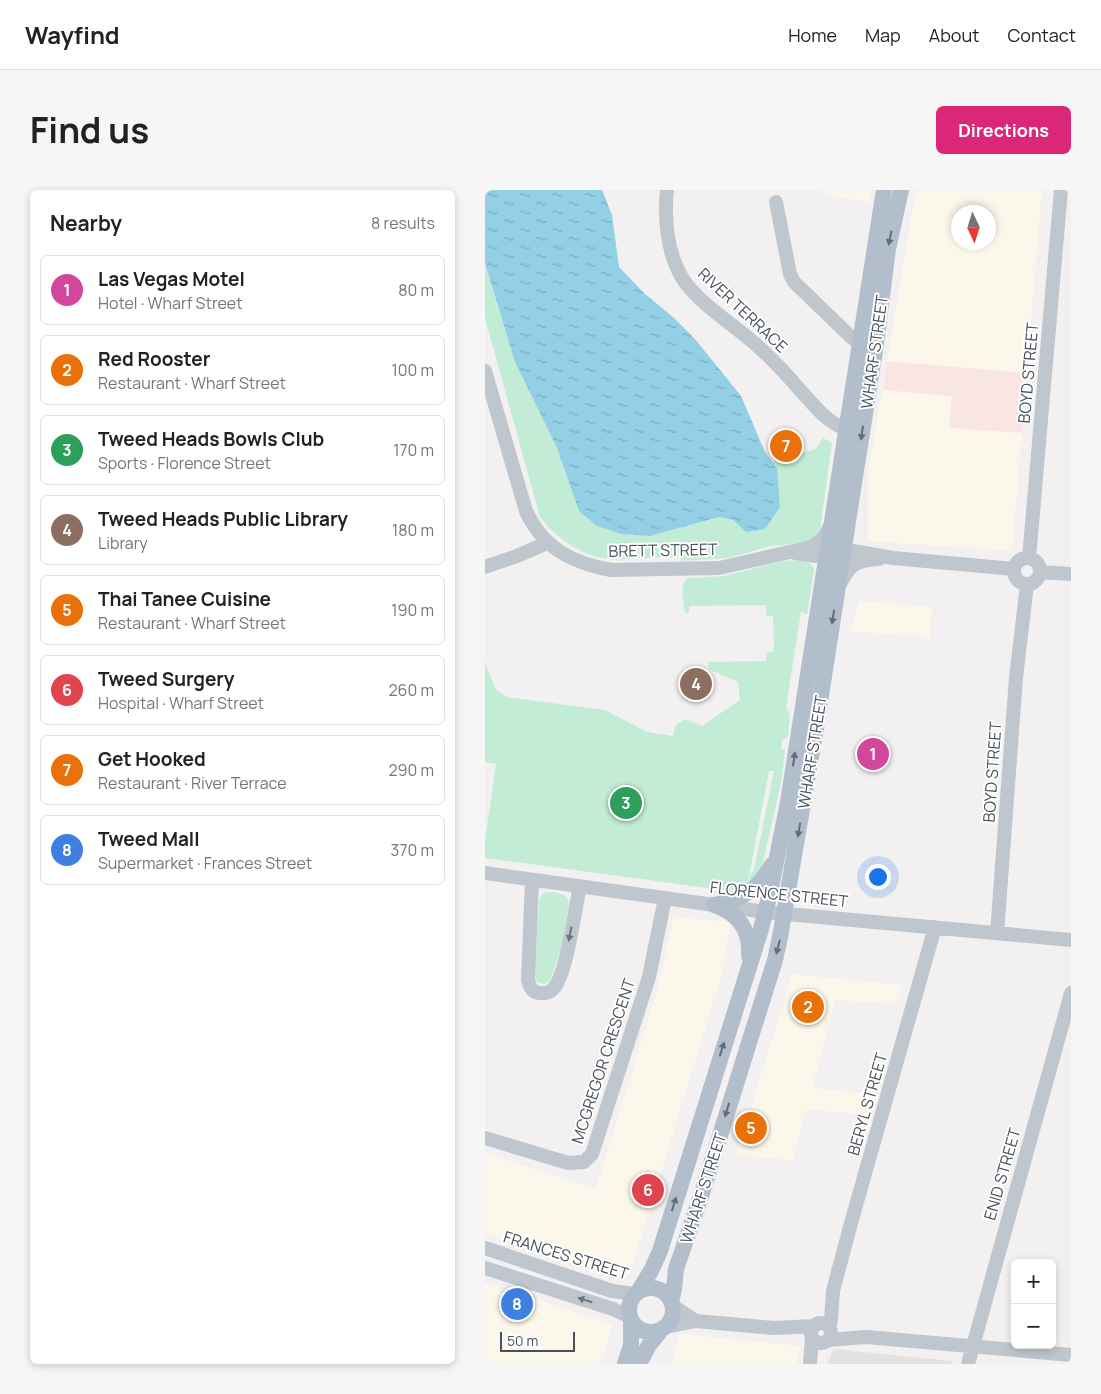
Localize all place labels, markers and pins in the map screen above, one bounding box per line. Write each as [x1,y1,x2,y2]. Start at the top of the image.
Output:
pin: 7 [770,427,802,465]
pin: 4 [680,665,712,703]
pin: 1 [857,735,889,773]
pin: 3 [610,784,642,822]
pin: 2 [792,988,824,1026]
pin: 5 [735,1109,767,1147]
pin: 6 [632,1171,664,1209]
pin: 8 [501,1285,533,1323]

